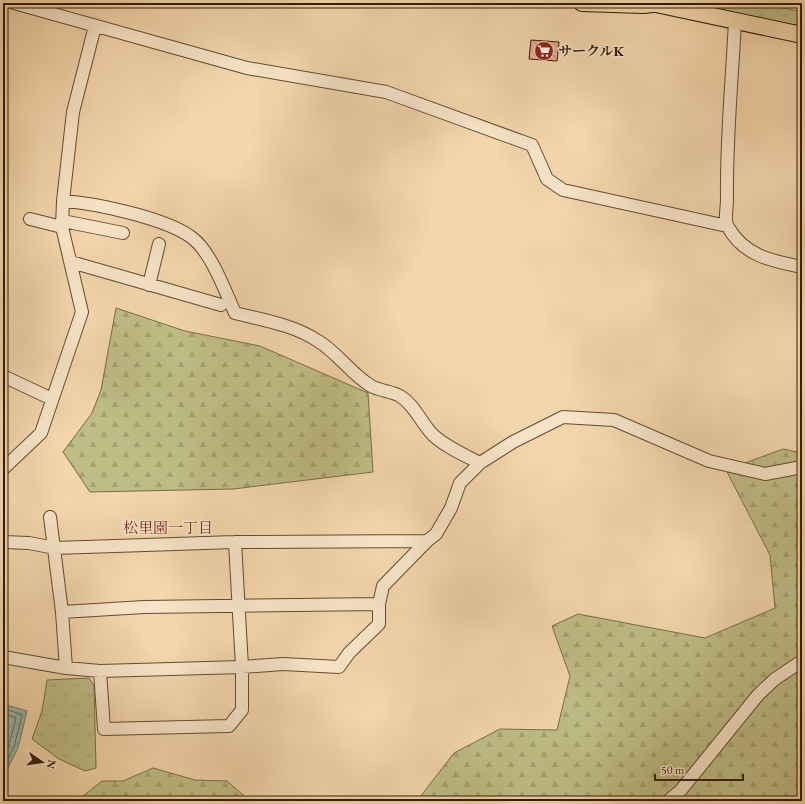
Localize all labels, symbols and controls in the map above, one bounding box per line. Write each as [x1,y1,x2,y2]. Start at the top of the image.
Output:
supermarket icon: サークルK [533,40,555,62]
place label: サークルK [558,42,625,60]
district label: 松里園一丁目 [123,518,213,537]
north arrow [22,742,62,782]
scale bar [655,756,743,782]
text: N [44,758,60,770]
text: 50 m [661,762,685,778]

